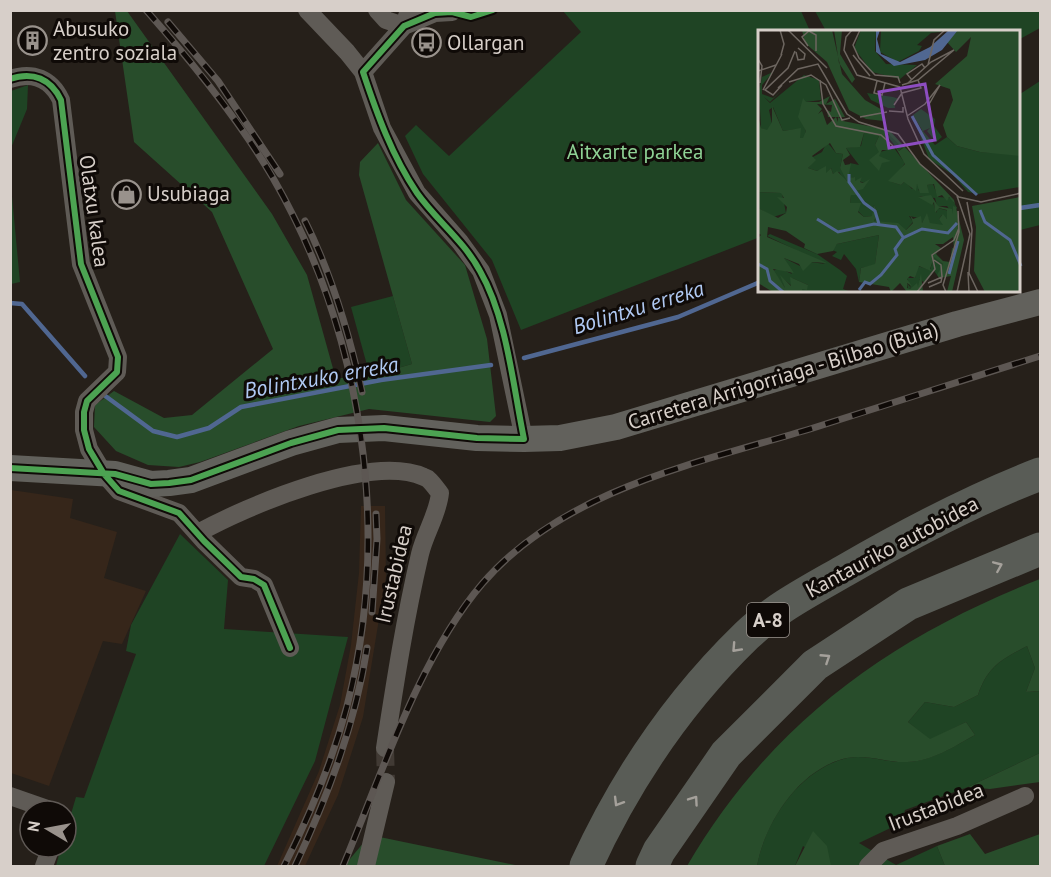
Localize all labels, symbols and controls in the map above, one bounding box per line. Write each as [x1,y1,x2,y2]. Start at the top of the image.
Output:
place label: Abusuko zentro soziala [53,15,177,66]
building icon: Abusuko zentro soziala [16,25,48,57]
bus stop icon: Ollargan [410,27,442,59]
place label: Ollargan [447,29,524,56]
inset map [758,30,1021,292]
park label: Aitxarte parkea [567,138,703,165]
street label: Olatxu kalea [73,153,116,269]
shop icon: Usubiaga [110,178,142,210]
place label: Usubiaga [147,180,230,207]
water label: Bolintxu erreka [569,274,707,340]
street label: Carretera Arrigorriaga - Bilbao (Buia) [624,315,941,436]
water label: Bolintxuko erreka [242,350,401,404]
street label: Kantauriko autobidea [801,490,983,603]
street label: Irustabidea [369,522,418,626]
one-way arrow [991,561,1002,573]
road number: A-8 [747,603,789,637]
one-way arrow [732,641,743,651]
one-way arrow [820,653,830,665]
street label: Irustabidea [884,776,987,837]
one-way arrow [687,795,698,806]
one-way arrow [613,796,625,806]
north arrow [18,799,78,859]
text: N [22,819,44,833]

